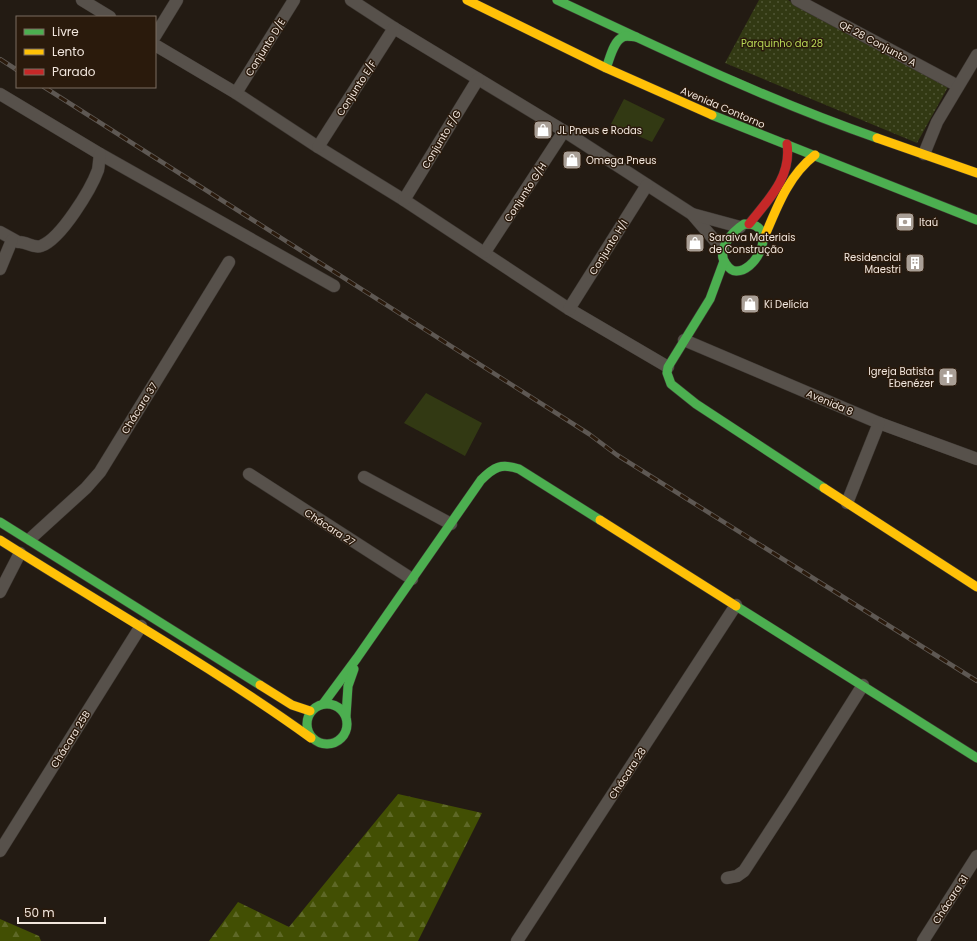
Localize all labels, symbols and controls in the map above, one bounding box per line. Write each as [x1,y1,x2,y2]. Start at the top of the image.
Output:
legend [16,16,156,88]
street label: Conjunto D/E [242,16,289,79]
street label: QE 28 Conjunto A [836,17,919,70]
text: Livre [52,23,79,40]
park label: Parquinho da 28 [741,36,823,51]
text: Lento [52,43,85,60]
street label: Conjunto E/F [333,58,380,119]
text: Parado [52,63,96,80]
street label: Avenida Contorno [678,83,767,132]
street label: Conjunto F/G [418,107,465,171]
shop icon: JL Pneus e Rodas [532,119,554,141]
place label: JL Pneus e Rodas [557,123,642,138]
shop icon: Omega Pneus [561,149,583,171]
place label: Omega Pneus [586,153,657,168]
street label: Conjunto G/H [501,160,550,225]
bank icon: Itaú [894,211,916,233]
place label: Itaú [919,215,938,230]
street label: Conjunto H/I [585,217,631,278]
place label: Saraiva Materiais de Construção [709,230,795,257]
shop icon: Saraiva Materiais de Construção [684,232,706,254]
place label: Residencial Maestri [844,250,901,277]
building icon: Residencial Maestri [904,252,926,274]
shop icon: Ki Delícia [739,293,761,315]
place label: Ki Delícia [764,297,809,312]
place label: Igreja Batista Ebenézer [868,364,934,391]
church icon: Igreja Batista Ebenézer [937,366,959,388]
street label: Chácara 37 [118,379,161,437]
street label: Avenida 8 [804,386,856,419]
street label: Chácara 27 [301,505,359,550]
street label: Chácara 25B [47,708,94,771]
street label: Chácara 28 [605,744,650,802]
street label: Chácara 31 [929,872,972,927]
scale bar [18,899,105,925]
text: 50 m [24,904,55,921]

